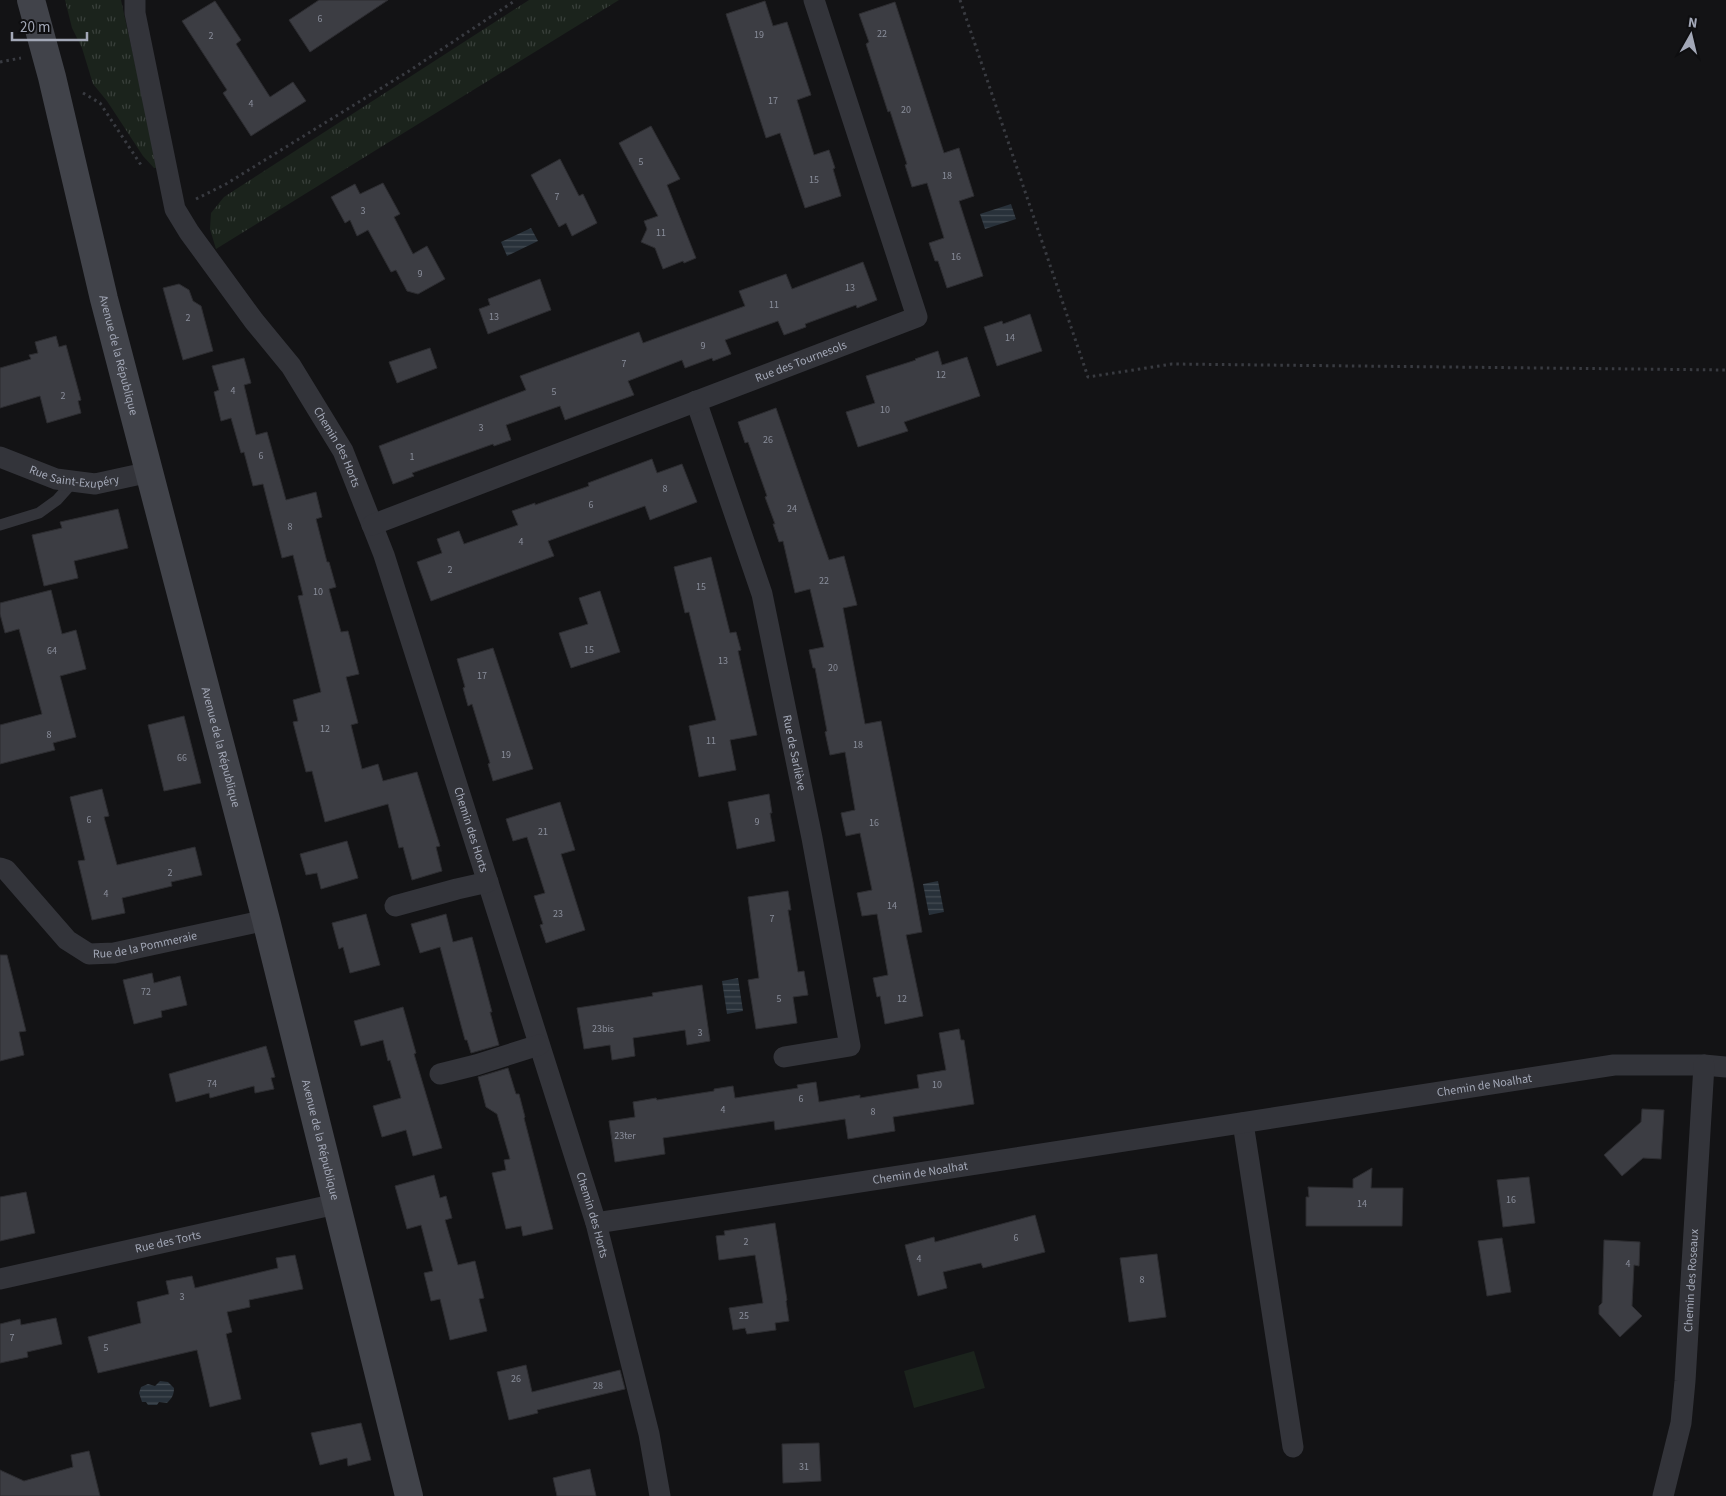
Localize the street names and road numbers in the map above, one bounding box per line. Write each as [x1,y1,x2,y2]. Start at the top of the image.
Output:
street label: Avenue de la République [94,294,142,417]
street label: Rue des Tournesols [753,337,849,387]
street label: Chemin des Horts [309,404,364,490]
street label: Rue Saint-Exupéry [27,461,121,493]
street label: Avenue de la République [197,685,244,809]
street label: Rue de Sarliève [778,713,810,792]
street label: Chemin des Horts [449,785,492,875]
street label: Rue de la Pommeraie [92,927,199,963]
street label: Chemin de Noalhat [1436,1070,1533,1101]
street label: Avenue de la République [297,1078,343,1202]
street label: Chemin de Noalhat [871,1157,969,1189]
street label: Chemin des Horts [571,1170,612,1260]
street label: Rue des Torts [133,1226,203,1258]
street label: Chemin des Roseaux [1680,1228,1703,1333]

